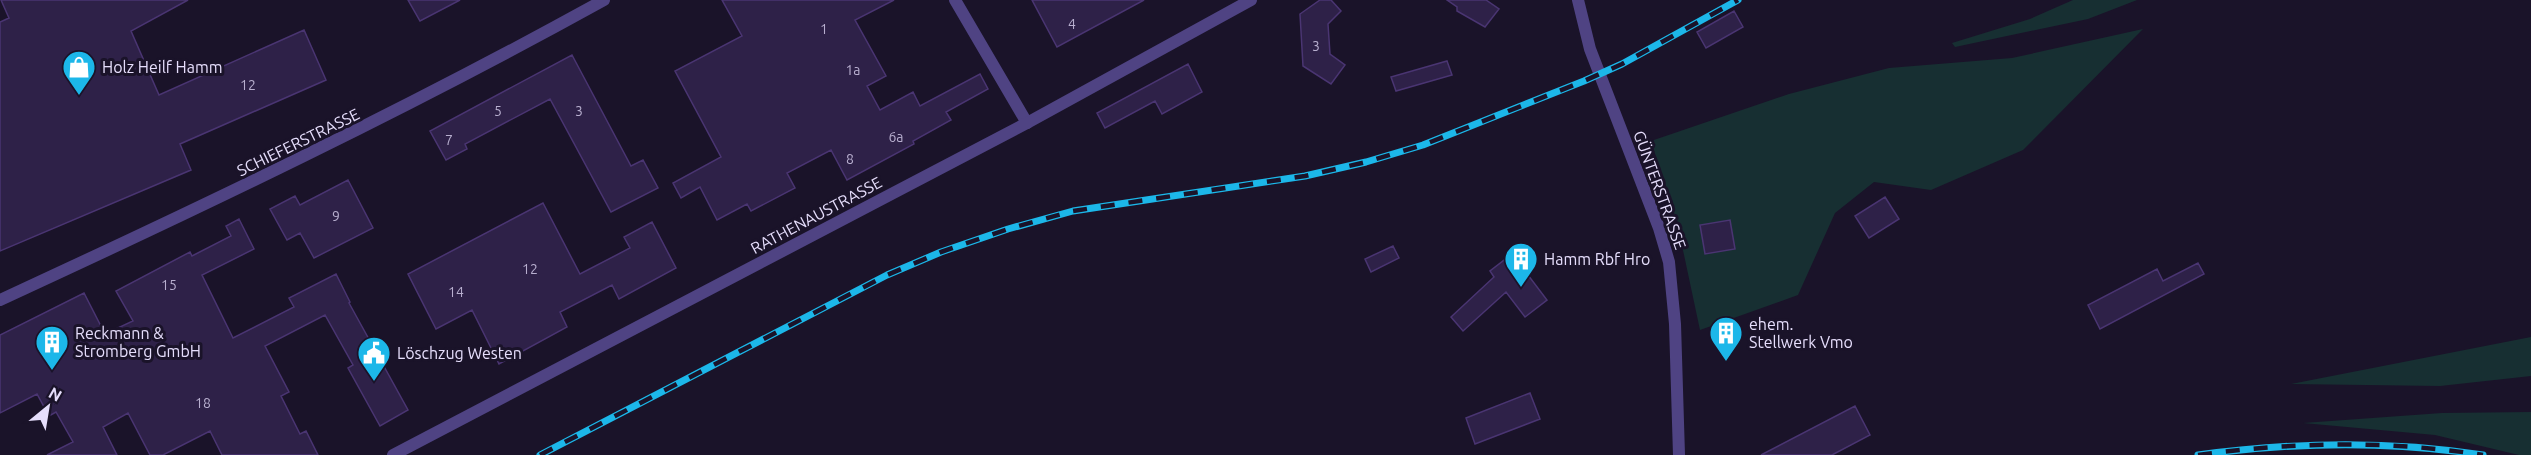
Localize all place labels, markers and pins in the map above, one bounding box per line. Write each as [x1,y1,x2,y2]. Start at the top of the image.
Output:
shop icon: Holz Heilf Hamm [61,49,97,96]
place label: Holz Heilf Hamm [102,58,223,76]
building icon: Hamm Rbf Hro [1503,241,1539,288]
place label: Hamm Rbf Hro [1544,250,1650,268]
building icon: ehem. Stellwerk Vmo [1708,315,1744,362]
place label: ehem. Stellwerk Vmo [1749,315,1853,351]
building icon: Reckmann & Stromberg GmbH [34,324,70,371]
place label: Reckmann & Stromberg GmbH [75,324,201,360]
public building icon: Löschzug Westen [356,335,392,382]
place label: Löschzug Westen [397,344,522,362]

